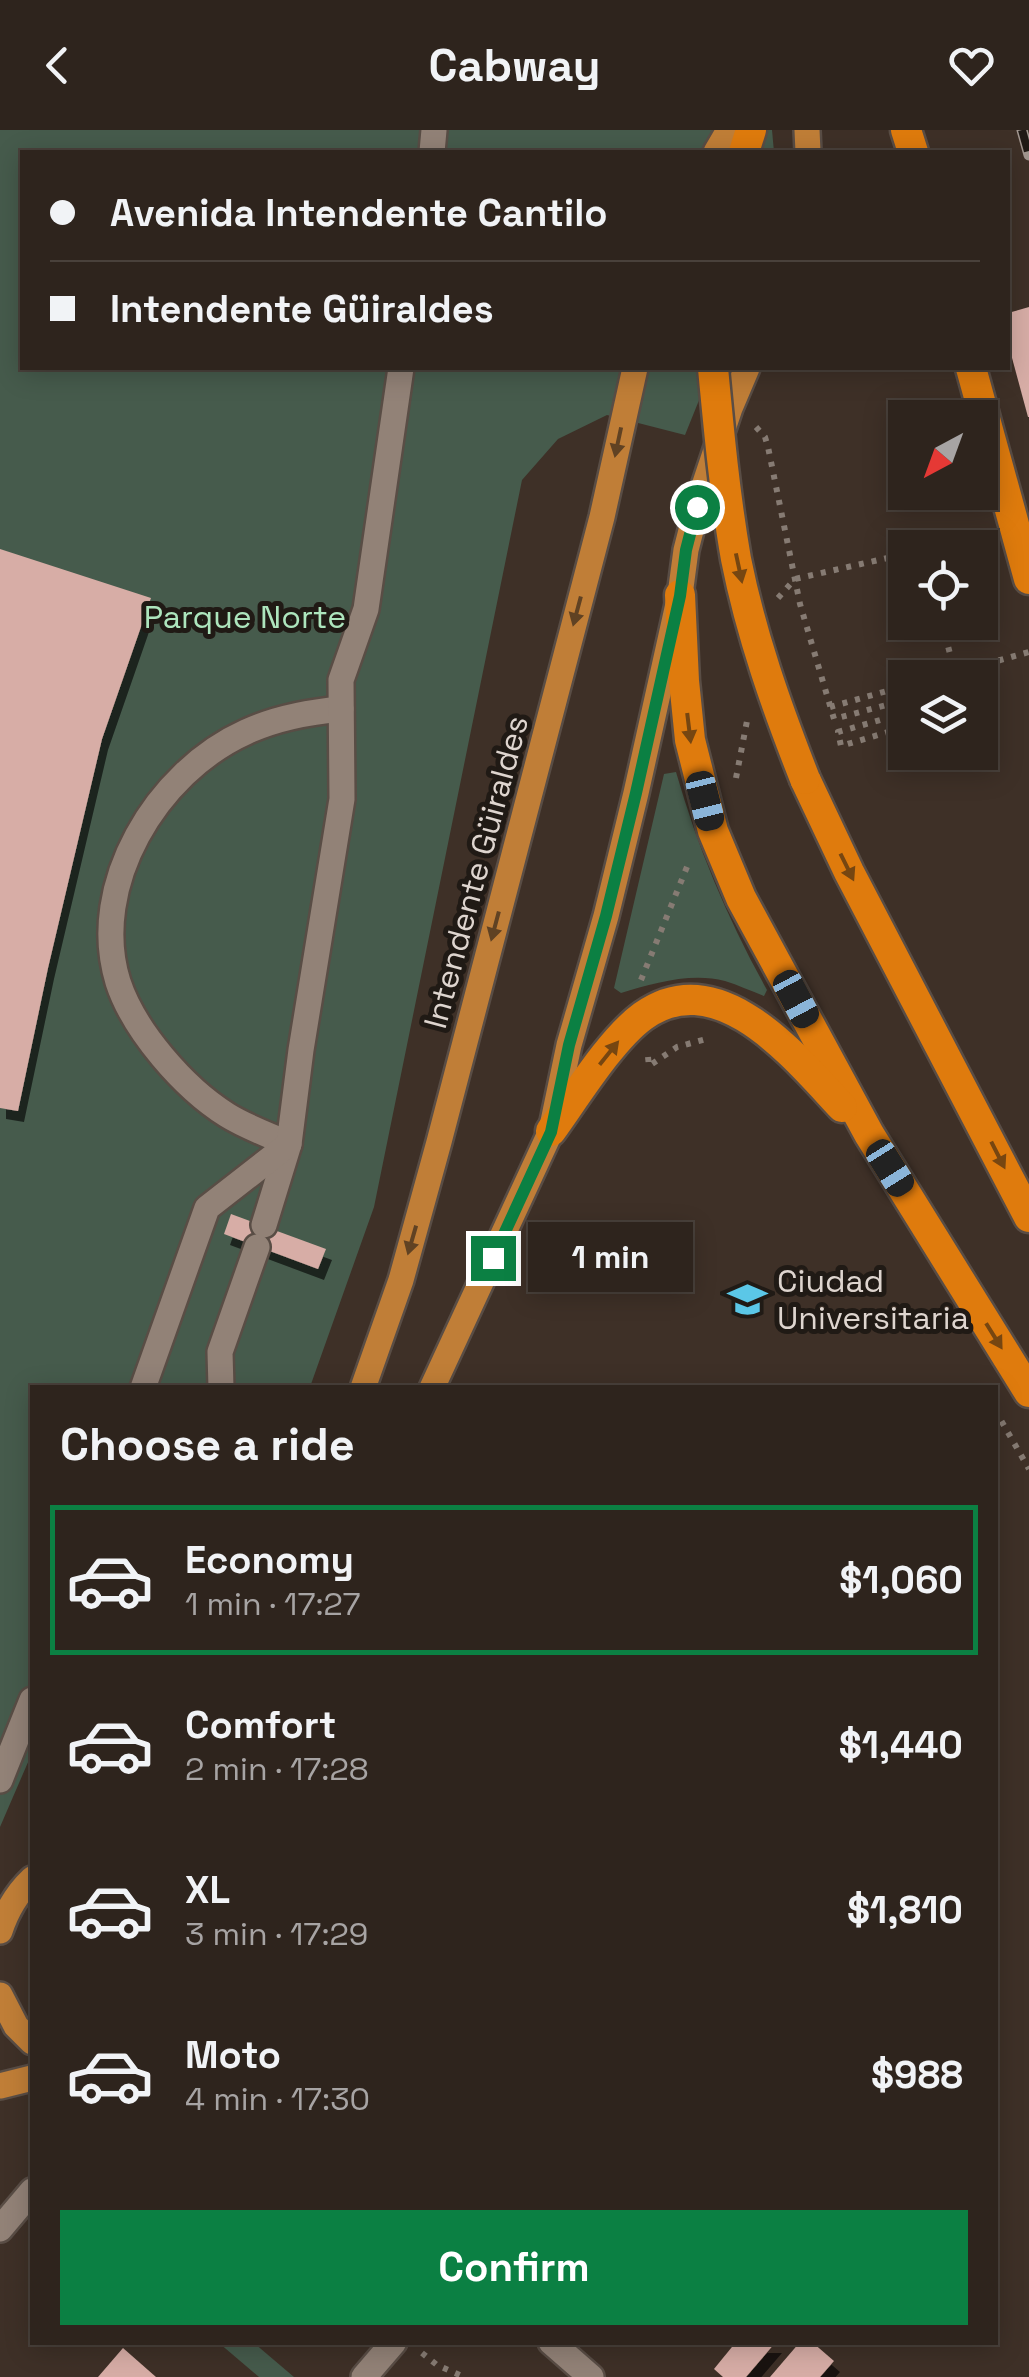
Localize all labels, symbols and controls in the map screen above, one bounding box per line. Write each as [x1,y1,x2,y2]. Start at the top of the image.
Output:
text: Cabway [429,37,601,94]
icon: back [30,38,85,93]
icon: heart [944,38,999,93]
text: Avenida Intendente Cantilo [110,189,608,237]
text: Intendente Güiraldes [110,285,494,333]
north arrow [888,400,998,510]
map controls [888,400,998,770]
one-way arrow [610,427,625,458]
route start [675,485,720,530]
button: locate [888,530,998,640]
one-way arrow [732,553,747,584]
one-way arrow [569,596,585,627]
park label: Parque Norte [144,597,346,637]
button: layers [888,660,998,770]
street label: Intendente Güiraldes [415,711,537,1033]
one-way arrow [681,712,697,744]
car [683,768,727,834]
one-way arrow [839,853,856,882]
one-way arrow [487,911,503,942]
car [769,965,823,1033]
one-way arrow [598,1041,619,1066]
car [861,1135,919,1201]
one-way arrow [989,1141,1006,1170]
callout: 1 min [528,1223,693,1293]
one-way arrow [404,1225,419,1256]
route end [471,1236,516,1281]
text: 1 min [571,1237,650,1277]
place label: Ciudad Universitaria [777,1261,969,1338]
school or university icon: Ciudad Universitaria [726,1278,768,1320]
one-way arrow [985,1322,1002,1350]
text: Choose a ride [60,1416,355,1473]
icon: car [65,1535,155,1625]
text: Economy [185,1536,354,1584]
text: $1,060 [839,1556,963,1604]
text: 1 min · 17:27 [185,1584,361,1624]
icon: car [65,1700,155,1790]
text: Comfort [185,1701,336,1749]
text: $1,440 [839,1721,963,1769]
text: 2 min · 17:28 [185,1749,369,1789]
icon: car [65,1865,155,1955]
text: XL [185,1866,230,1914]
text: $1,810 [847,1886,963,1934]
text: 3 min · 17:29 [185,1914,368,1954]
icon: car [65,2030,155,2120]
text: Moto [185,2031,281,2079]
text: $988 [871,2051,963,2099]
text: 4 min · 17:30 [185,2079,370,2119]
button: Confirm [60,2210,968,2325]

